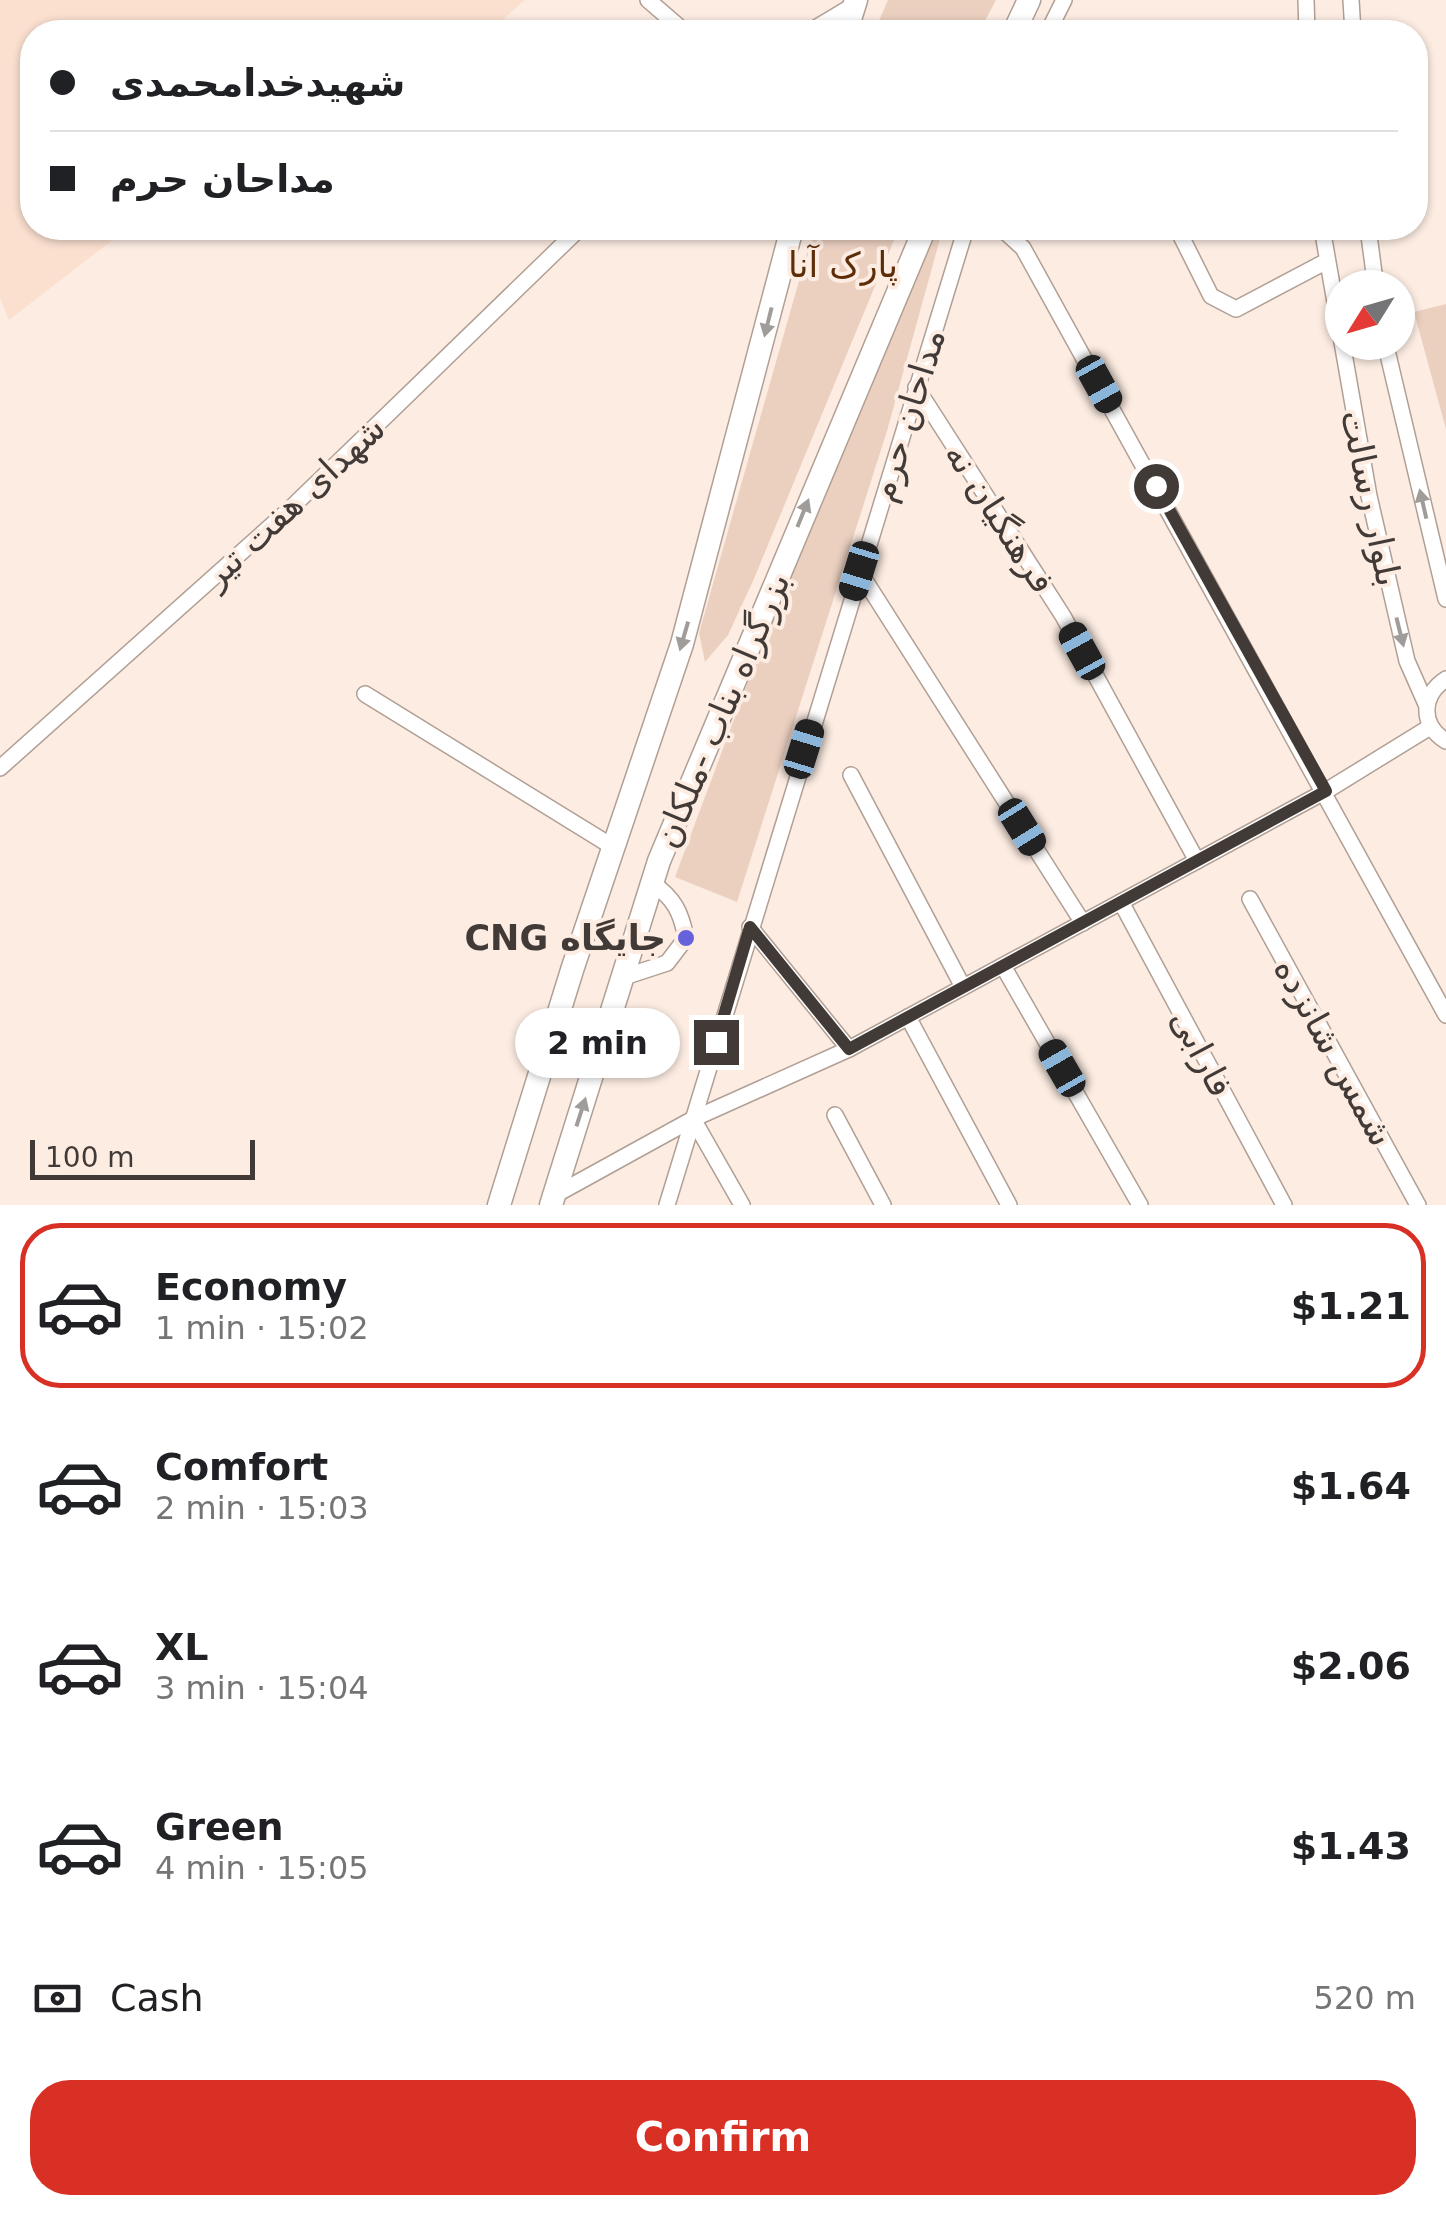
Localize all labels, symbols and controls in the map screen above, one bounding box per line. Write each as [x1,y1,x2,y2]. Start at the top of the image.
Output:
text: شهیدخدامحمدی [110,61,405,105]
text: مداحان حرم [110,157,335,201]
park label: پارک آنا [788,243,898,286]
north arrow [1325,270,1415,360]
map controls [1325,270,1415,360]
one-way arrow [760,307,775,338]
street label: مداحان حرم [863,324,954,507]
car [1071,350,1127,418]
street label: بلوار رسالت [1332,406,1409,590]
street label: شهدای هفت تیر [194,408,394,598]
street label: فرهنگیان نه [936,435,1063,601]
route start [1134,464,1179,509]
one-way arrow [1415,488,1430,519]
one-way arrow [796,498,812,528]
car [836,538,882,604]
street label: بزرگراه بناب -ملکان [646,566,799,854]
car [1054,617,1110,685]
one-way arrow [1393,617,1409,648]
one-way arrow [676,621,691,652]
car [781,716,827,782]
car [993,794,1051,860]
place label: CNG جایگاه [464,918,666,958]
marker: CNG جایگاه [675,927,697,949]
street label: شمس شانزده [1265,951,1402,1153]
street label: فارابی [1162,1003,1241,1104]
callout: 2 min [516,1007,681,1077]
route end [694,1020,739,1065]
text: 2 min [547,1024,648,1062]
car [1034,1035,1090,1101]
one-way arrow [575,1097,590,1127]
scale bar [30,1135,255,1180]
text: 100 m [45,1141,135,1174]
icon: car [35,1261,125,1351]
text: Economy [155,1265,347,1309]
text: $1.21 [1291,1284,1411,1328]
text: 1 min · 15:02 [155,1309,369,1347]
icon: car [35,1441,125,1531]
text: Comfort [155,1445,328,1489]
text: $1.64 [1291,1464,1411,1508]
text: 2 min · 15:03 [155,1489,369,1527]
icon: car [35,1621,125,1711]
text: XL [155,1625,209,1669]
text: $2.06 [1291,1644,1411,1688]
text: 3 min · 15:04 [155,1669,369,1707]
icon: car [35,1801,125,1891]
text: Green [155,1805,284,1849]
text: $1.43 [1291,1824,1411,1868]
text: 4 min · 15:05 [155,1849,369,1887]
icon: cash [30,1971,85,2026]
text: Cash [110,1976,204,2020]
text: 520 m [1314,1979,1416,2017]
button: Confirm [30,2080,1416,2195]

